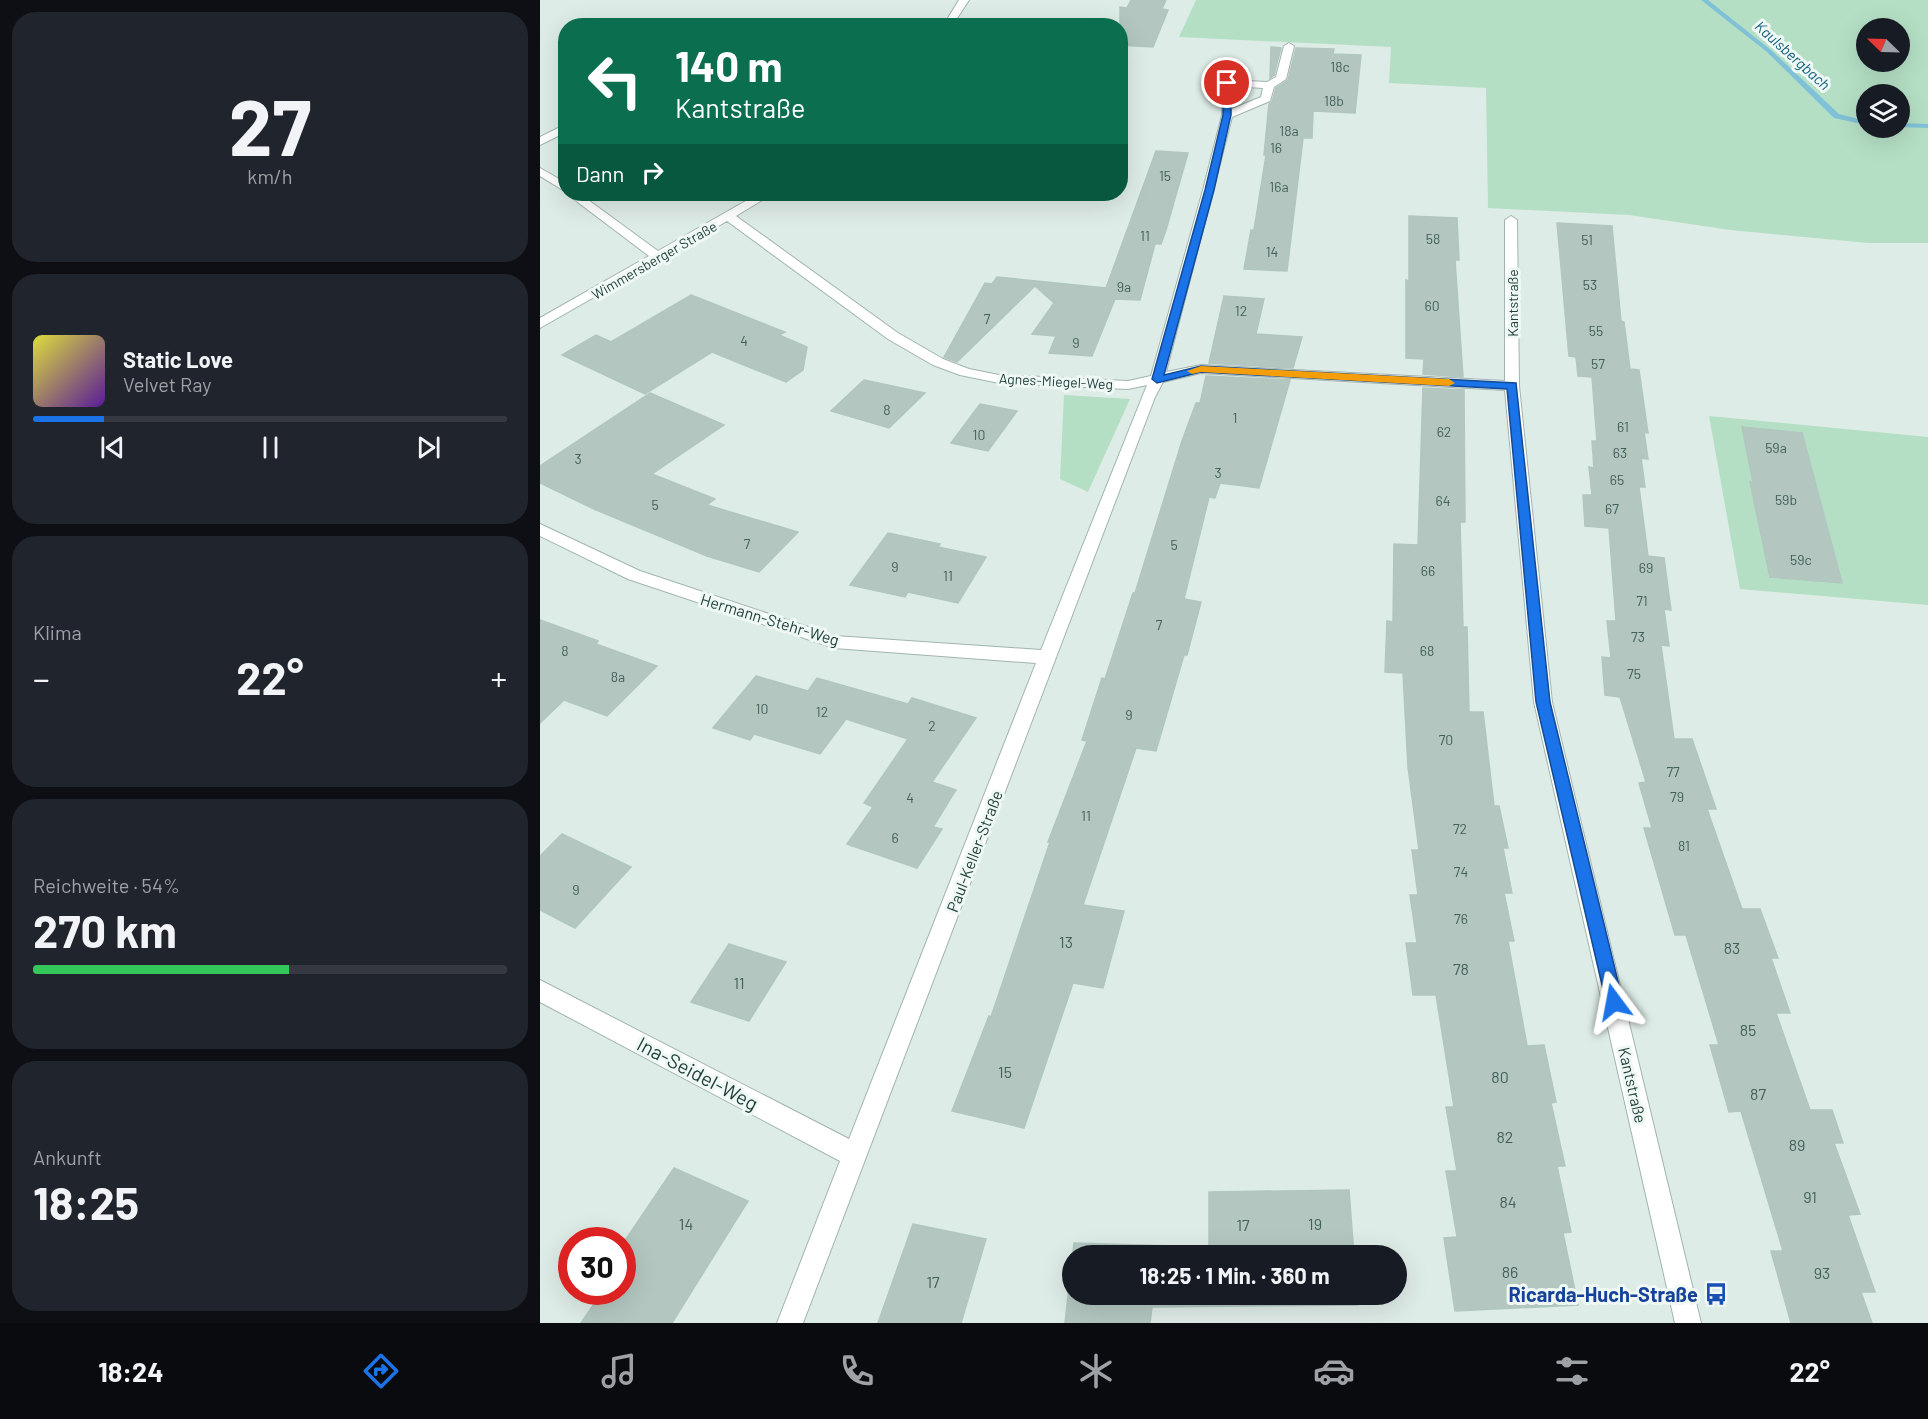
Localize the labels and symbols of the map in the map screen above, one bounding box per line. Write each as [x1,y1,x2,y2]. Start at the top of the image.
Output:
water label: Kaulsbergbach [1752,17,1834,93]
north arrow [1856,18,1910,72]
pin [1201,57,1252,108]
house number: 18c [1330,58,1350,75]
house number: 18b [1324,92,1344,109]
house number: 18a [1279,122,1299,139]
house number: 16 [1270,139,1282,156]
house number: 15 [1159,167,1171,184]
house number: 16a [1269,178,1289,195]
street label: Wimmersberger Straße [588,217,720,303]
house number: 11 [1140,227,1150,244]
house number: 58 [1426,230,1440,247]
house number: 51 [1581,231,1593,248]
house number: 14 [1266,243,1278,260]
street label: Kantstraße [1504,269,1521,337]
house number: 53 [1583,276,1597,293]
house number: 9a [1117,278,1131,295]
house number: 60 [1424,297,1440,314]
house number: 12 [1235,302,1247,319]
house number: 7 [984,310,991,327]
house number: 55 [1589,322,1603,339]
house number: 4 [740,332,748,349]
house number: 9 [1072,334,1080,351]
house number: 57 [1591,355,1605,372]
street label: Agnes-Miegel-Weg [999,370,1113,392]
house number: 8 [883,401,891,418]
house number: 1 [1233,409,1237,426]
house number: 61 [1617,418,1629,435]
house number: 62 [1437,423,1451,440]
house number: 10 [973,426,985,443]
house number: 59a [1765,439,1787,456]
house number: 63 [1613,444,1627,461]
house number: 3 [574,450,582,467]
house number: 3 [1214,464,1222,481]
house number: 65 [1610,471,1624,488]
house number: 59b [1775,491,1797,508]
house number: 64 [1436,492,1450,509]
house number: 5 [651,496,659,513]
house number: 67 [1605,500,1619,517]
house number: 7 [744,535,751,552]
house number: 5 [1170,536,1178,553]
house number: 59c [1790,551,1812,568]
house number: 9 [891,558,899,575]
house number: 69 [1639,559,1653,576]
house number: 66 [1421,562,1435,579]
house number: 11 [943,567,953,584]
street label: Hermann-Stehr-Weg [698,589,842,649]
house number: 71 [1636,592,1648,609]
house number: 7 [1156,616,1163,633]
house number: 73 [1631,628,1645,645]
house number: 8 [561,642,569,659]
house number: 68 [1420,642,1434,659]
house number: 75 [1627,665,1641,682]
house number: 8a [611,668,625,685]
house number: 10 [756,700,768,717]
house number: 12 [816,703,828,720]
house number: 9 [1125,706,1133,723]
house number: 2 [928,717,936,734]
house number: 70 [1439,731,1453,748]
house number: 77 [1666,763,1680,780]
street label: Paul-Keller-Straße [942,787,1006,915]
house number: 79 [1670,788,1684,805]
house number: 4 [906,789,914,806]
house number: 11 [1081,807,1091,824]
house number: 72 [1453,820,1467,837]
house number: 6 [891,829,899,846]
house number: 81 [1678,837,1690,854]
house number: 74 [1454,863,1468,880]
house number: 9 [572,881,580,898]
house number: 76 [1454,910,1468,927]
house number: 13 [1059,932,1073,951]
house number: 83 [1724,938,1740,957]
house number: 78 [1453,959,1469,978]
position arrow [1582,970,1646,1034]
house number: 11 [733,973,745,992]
house number: 85 [1740,1020,1756,1039]
street label: Ina-Seidel-Weg [633,1031,763,1115]
street label: Kantstraße [1615,1045,1651,1125]
house number: 15 [998,1062,1012,1081]
house number: 80 [1491,1067,1509,1086]
house number: 87 [1750,1084,1766,1103]
house number: 82 [1497,1127,1513,1146]
house number: 89 [1789,1135,1805,1154]
house number: 91 [1803,1187,1817,1206]
house number: 84 [1499,1192,1517,1211]
house number: 14 [679,1214,693,1233]
house number: 19 [1308,1214,1322,1233]
house number: 17 [1236,1215,1250,1234]
speed limit sign: 30 [558,1227,636,1305]
house number: 86 [1502,1262,1518,1281]
house number: 93 [1814,1263,1830,1282]
house number: 17 [926,1272,940,1291]
bus stop icon: Ricarda-Huch-Straße [1703,1281,1729,1307]
place label: Ricarda-Huch-Straße [1509,1282,1698,1306]

